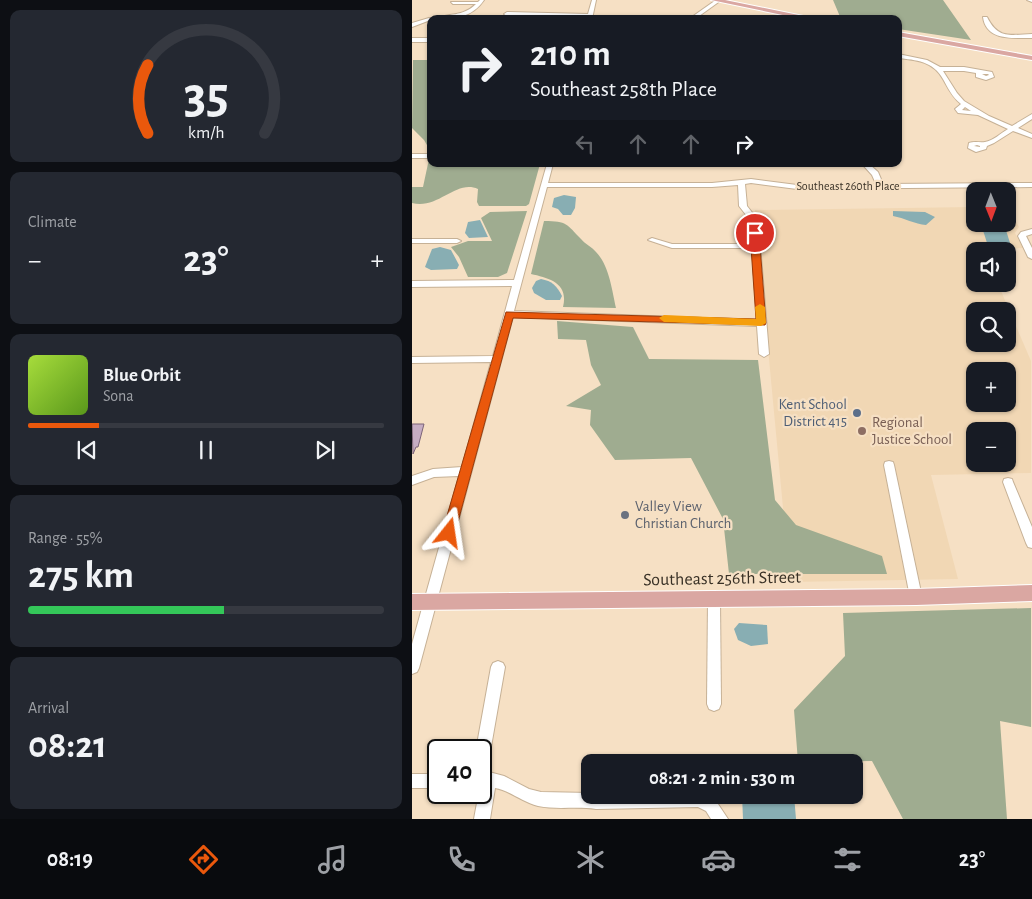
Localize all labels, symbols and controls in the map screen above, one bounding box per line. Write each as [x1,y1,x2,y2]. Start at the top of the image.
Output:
icon: right [447,35,512,100]
text: 210 m [530,37,611,72]
text: 35 [184,70,228,122]
text: Southeast 258th Place [530,78,717,100]
text: km/h [188,124,224,142]
icon: left [571,130,599,158]
icon: ahead [624,130,652,158]
icon: ahead [677,130,705,158]
icon: right [730,130,758,158]
street label: Southeast 260th Place [796,180,900,192]
north arrow [966,182,1016,232]
map controls [966,182,1016,472]
pin [734,212,776,254]
text: Climate [28,214,77,230]
icon: arrive [741,219,769,247]
text: 23° [183,241,229,279]
button: sound [966,242,1016,292]
text: − [28,247,41,275]
text: + [371,247,384,275]
button: search [966,302,1016,352]
button: + [966,362,1016,412]
text: Blue Orbit [103,366,181,385]
text: Sona [103,388,134,404]
place label: Kent School District 415 [778,397,847,429]
marker: Kent School District 415 [851,407,863,419]
place label: Regional Justice School [872,415,952,447]
button: − [966,422,1016,472]
marker: Regional Justice School [856,425,868,437]
icon: previous [73,436,101,464]
icon: pause [192,436,220,464]
icon: next [311,436,339,464]
place label: Valley View Christian Church [635,499,731,531]
position arrow [422,506,474,558]
marker: Valley View Christian Church [619,509,631,521]
text: Range · 55% [28,530,103,546]
text: 275 km [28,557,134,595]
street label: Southeast 256th Street [643,569,801,589]
text: Arrival [28,700,69,716]
text: 08:21 [28,727,107,765]
speed limit sign: 40 [427,739,492,804]
text: 08:21 · 2 min · 530 m [649,769,795,788]
icon: directions [186,842,221,877]
icon: music [315,842,350,877]
icon: phone [444,842,479,877]
icon: climate [573,842,608,877]
icon: car [701,842,736,877]
icon: filters [830,842,865,877]
text: 08:19 [47,848,93,870]
text: 23° [959,848,985,870]

